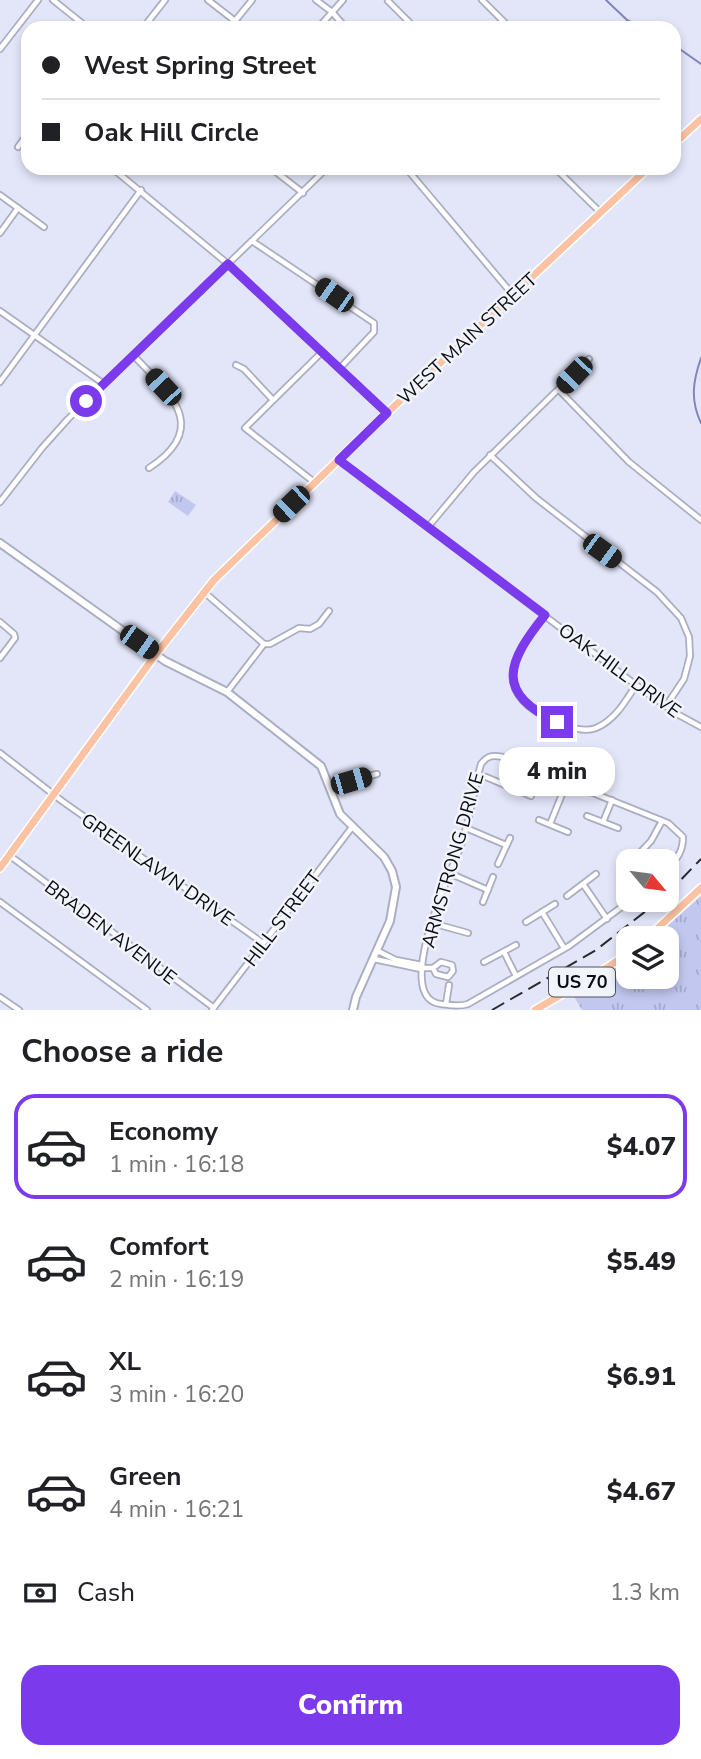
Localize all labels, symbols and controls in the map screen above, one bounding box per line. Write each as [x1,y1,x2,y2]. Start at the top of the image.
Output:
text: West Spring Street [84,48,316,83]
text: Oak Hill Circle [84,115,259,150]
street label: WEST MAIN STREET [392,267,544,410]
car [311,274,358,316]
car [552,353,597,397]
car [141,364,186,410]
route start [70,385,102,417]
car [269,482,314,526]
car [579,530,626,572]
street label: OAK HILL DRIVE [553,617,686,724]
car [116,621,163,663]
route end [541,706,573,738]
callout: 4 min [499,746,615,796]
text: 4 min [527,756,587,787]
car [328,765,375,797]
street label: ARMSTRONG DRIVE [415,769,490,951]
street label: GREENLAWN DRIVE [76,807,239,932]
north arrow [616,849,679,912]
map controls [616,849,679,989]
street label: HILL STREET [238,865,328,972]
street label: BRADEN AVENUE [39,874,182,991]
button: layers [616,926,679,989]
road number: US 70 [549,967,615,996]
text: Choose a ride [21,1030,223,1073]
text: Economy [109,1114,218,1149]
icon: car [25,1115,88,1178]
text: $4.07 [607,1129,676,1164]
text: 1 min · 16:18 [109,1149,244,1180]
text: Comfort [109,1229,209,1264]
icon: car [25,1230,88,1293]
text: $5.49 [607,1244,676,1279]
text: 2 min · 16:19 [109,1264,244,1295]
text: XL [109,1344,141,1379]
icon: car [25,1345,88,1408]
text: $6.91 [607,1359,676,1394]
text: 3 min · 16:20 [109,1379,244,1410]
text: Green [109,1459,182,1494]
icon: car [25,1460,88,1523]
text: $4.67 [607,1474,676,1509]
text: 4 min · 16:21 [109,1494,244,1525]
icon: cash [21,1574,59,1612]
text: Cash [77,1575,135,1610]
text: 1.3 km [610,1577,680,1608]
button: Confirm [21,1665,680,1745]

